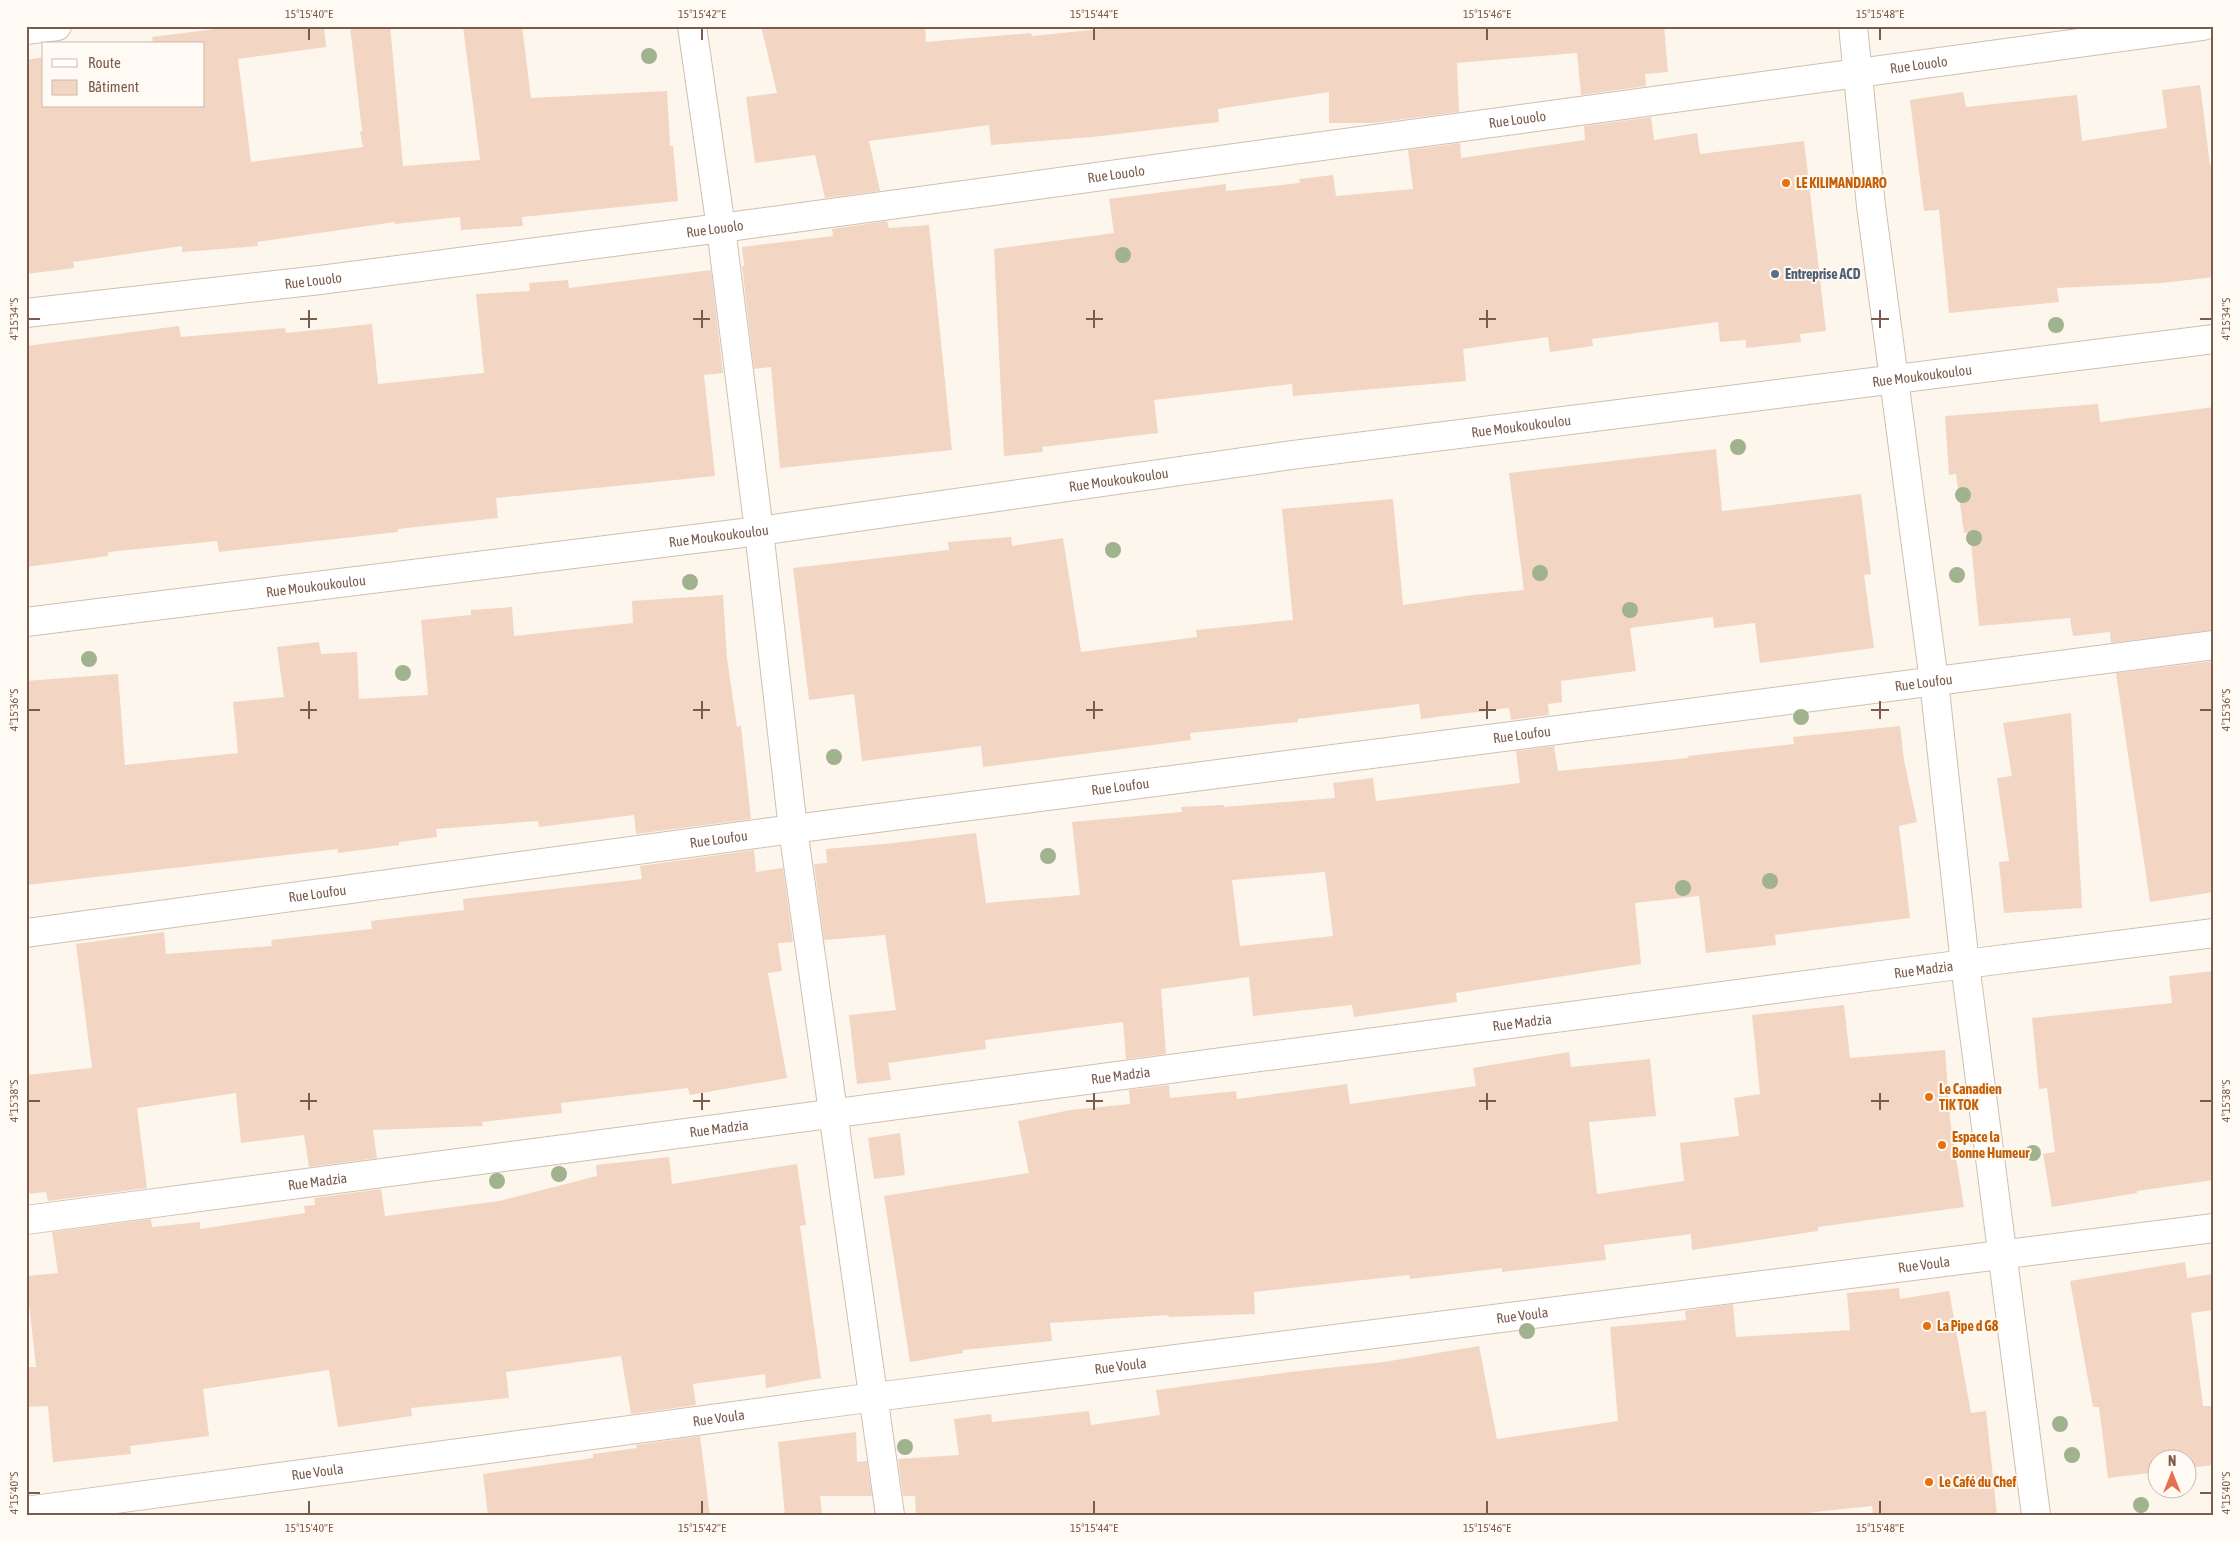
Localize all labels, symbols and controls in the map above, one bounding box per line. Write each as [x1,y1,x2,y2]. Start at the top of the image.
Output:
text: 15°15'40"E [285,7,333,21]
text: 15°15'42"E [678,7,726,21]
text: 15°15'44"E [1070,7,1118,21]
text: 15°15'46"E [1463,7,1511,21]
text: 15°15'48"E [1856,7,1904,21]
legend [42,42,205,108]
street label: Rue Louolo [1889,53,1948,77]
text: Route [88,54,121,71]
text: Bâtiment [88,78,139,95]
street label: Rue Louolo [1488,108,1547,131]
street label: Rue Louolo [1087,162,1146,186]
place label: LE KILIMANDJARO [1796,175,1887,191]
marker: LE KILIMANDJARO [1780,177,1792,189]
street label: Rue Louolo [685,217,744,240]
place label: Entreprise ACD [1785,266,1861,282]
marker: Entreprise ACD [1769,268,1781,280]
street label: Rue Louolo [284,269,343,292]
text: 4°15'34"S [7,298,21,340]
text: 4°15'34"S [2219,298,2233,340]
street label: Rue Moukoukoulou [1871,362,1973,390]
street label: Rue Moukoukoulou [1470,412,1572,440]
street label: Rue Moukoukoulou [1068,465,1169,495]
street label: Rue Moukoukoulou [668,522,770,550]
street label: Rue Moukoukoulou [265,572,366,600]
street label: Rue Loufou [1894,671,1953,694]
text: 4°15'36"S [7,689,21,731]
text: 4°15'36"S [2219,689,2233,731]
street label: Rue Loufou [1492,723,1552,746]
street label: Rue Loufou [1090,775,1150,798]
street label: Rue Loufou [689,827,749,851]
street label: Rue Loufou [287,882,347,905]
street label: Rue Madzia [1893,958,1954,981]
street label: Rue Madzia [1492,1011,1553,1034]
street label: Rue Madzia [1090,1064,1151,1087]
text: 4°15'38"S [7,1080,21,1122]
text: 4°15'38"S [2219,1080,2233,1122]
place label: Le Canadien TIK TOK [1939,1081,2002,1113]
marker: Le Canadien TIK TOK [1923,1091,1935,1103]
street label: Rue Madzia [688,1117,749,1140]
place label: Espace la Bonne Humeur [1952,1129,2030,1161]
marker: Espace la Bonne Humeur [1936,1139,1948,1151]
street label: Rue Madzia [287,1170,348,1193]
street label: Rue Voula [1897,1253,1951,1276]
street label: Rue Voula [1495,1304,1549,1327]
place label: La Pipe d G8 [1937,1318,1999,1334]
marker: La Pipe d G8 [1921,1320,1933,1332]
street label: Rue Voula [1094,1355,1147,1377]
street label: Rue Voula [692,1407,746,1429]
north arrow [2148,1448,2198,1498]
text: N [2168,1453,2176,1469]
street label: Rue Voula [291,1460,344,1483]
text: 4°15'40"S [7,1472,21,1514]
text: 4°15'40"S [2219,1472,2233,1514]
place label: Le Café du Chef [1939,1474,2016,1490]
marker: Le Café du Chef [1923,1476,1935,1488]
text: 15°15'40"E [285,1521,333,1535]
text: 15°15'42"E [678,1521,726,1535]
text: 15°15'44"E [1070,1521,1118,1535]
text: 15°15'46"E [1463,1521,1511,1535]
text: 15°15'48"E [1856,1521,1904,1535]

